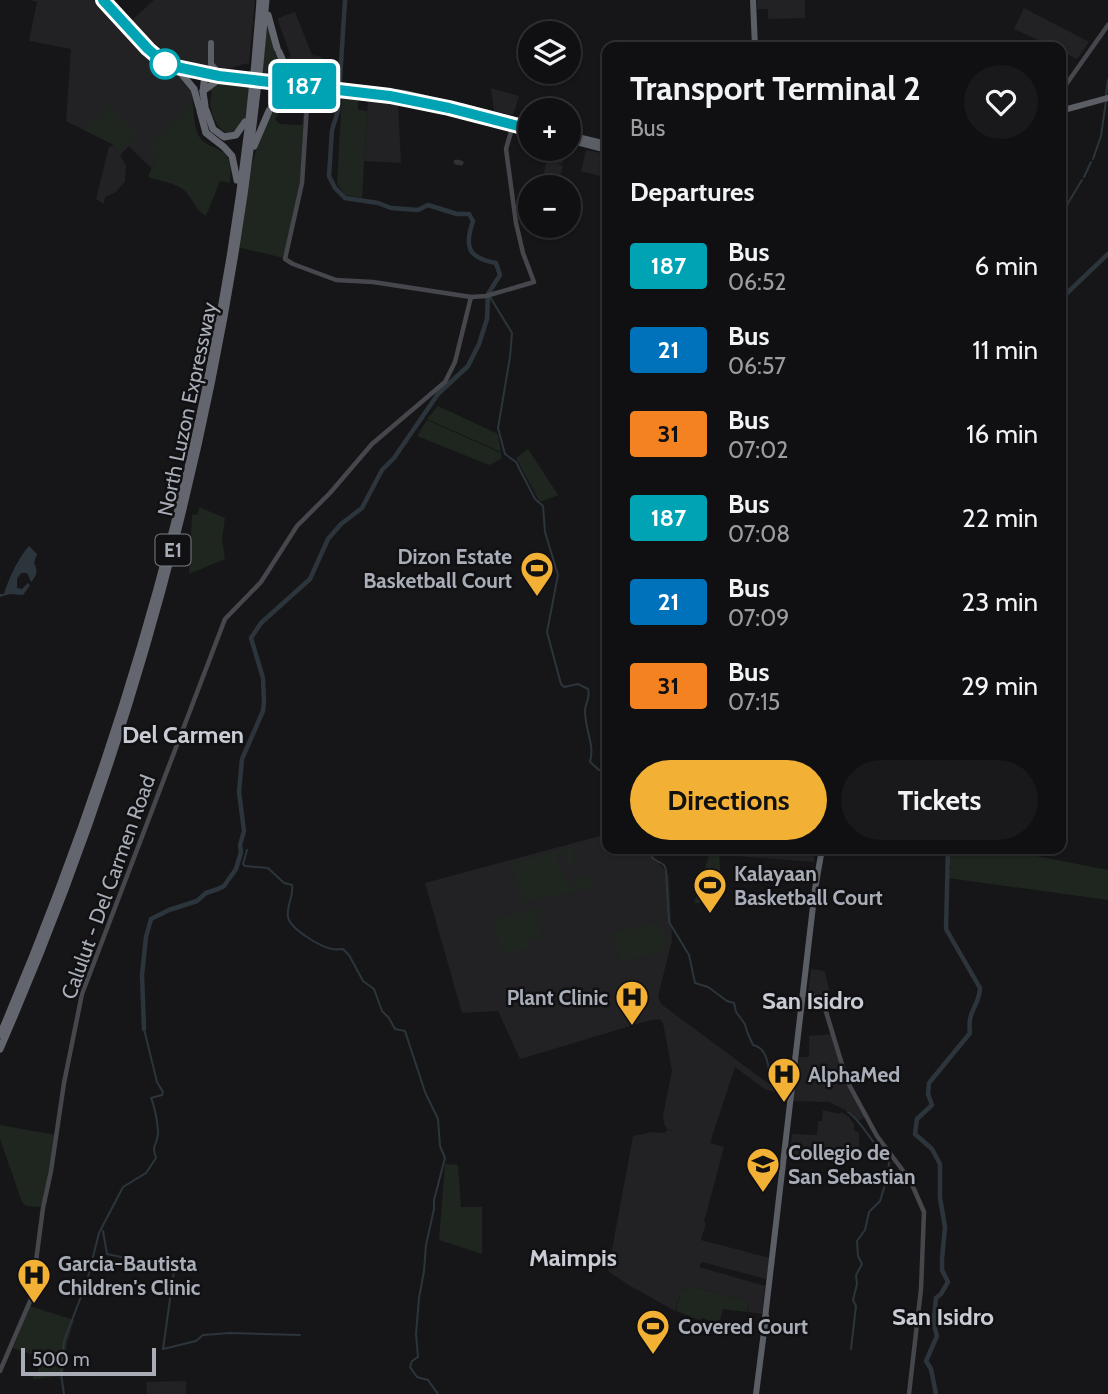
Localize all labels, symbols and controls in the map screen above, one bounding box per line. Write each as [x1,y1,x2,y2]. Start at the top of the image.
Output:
map controls [518,21,581,238]
button: layers [518,21,581,84]
unlabelled marker [150,49,180,79]
line badge: 187 [264,63,344,109]
button: heart [964,65,1038,139]
text: Transport Terminal 2 [630,68,921,108]
text: 187 [286,71,322,100]
button: + [518,98,581,161]
text: Bus [630,114,665,142]
button: − [518,175,581,238]
text: Departures [630,176,754,208]
text: Bus [728,236,769,268]
text: 6 min [975,250,1038,282]
text: 187 [651,251,686,280]
text: 06:52 [728,268,786,296]
street label: North Luzon Expressway [152,299,222,518]
text: Bus [728,320,769,352]
text: 11 min [972,334,1038,366]
text: 21 [658,335,679,364]
text: 06:57 [728,352,786,380]
text: Bus [728,404,769,436]
text: 16 min [966,418,1038,450]
text: 31 [658,419,679,448]
text: 07:02 [728,436,788,464]
text: Bus [728,488,769,520]
text: 22 min [962,502,1038,534]
text: 187 [651,503,686,532]
text: 07:08 [728,520,790,548]
road number: E1 [156,534,190,566]
place label: Dizon Estate Basketball Court [363,544,512,593]
sports icon: Dizon Estate Basketball Court [518,549,556,598]
text: Bus [728,572,769,604]
text: 23 min [962,586,1038,618]
text: 21 [658,587,679,616]
text: 07:09 [728,604,789,632]
text: Bus [728,656,769,688]
text: 29 min [961,670,1038,702]
text: 31 [658,671,679,700]
text: 07:15 [728,688,780,716]
district label: Del Carmen [122,720,244,749]
button: Directions [630,760,827,840]
button: Tickets [841,760,1038,840]
street label: Calulut - Del Carmen Road [56,771,160,1003]
place label: Kalayaan Basketball Court [734,861,883,910]
sports icon: Kalayaan Basketball Court [691,866,729,915]
hospital icon: Plant Clinic [613,978,651,1027]
place label: Plant Clinic [507,985,608,1010]
district label: San Isidro [762,986,864,1015]
hospital icon: AlphaMed [765,1055,803,1104]
place label: AlphaMed [808,1062,900,1087]
place label: Collegio de San Sebastian [788,1140,916,1189]
school or university icon: Collegio de San Sebastian [744,1145,782,1194]
district label: Maimpis [529,1243,617,1272]
place label: Garcia-Bautista Children's Clinic [58,1251,201,1300]
hospital icon: Garcia-Bautista Children's Clinic [15,1256,53,1305]
district label: San Isidro [892,1302,994,1331]
sports icon: Covered Court [634,1307,672,1356]
place label: Covered Court [678,1314,808,1339]
scale bar [21,1345,156,1377]
text: 500 m [32,1348,90,1371]

